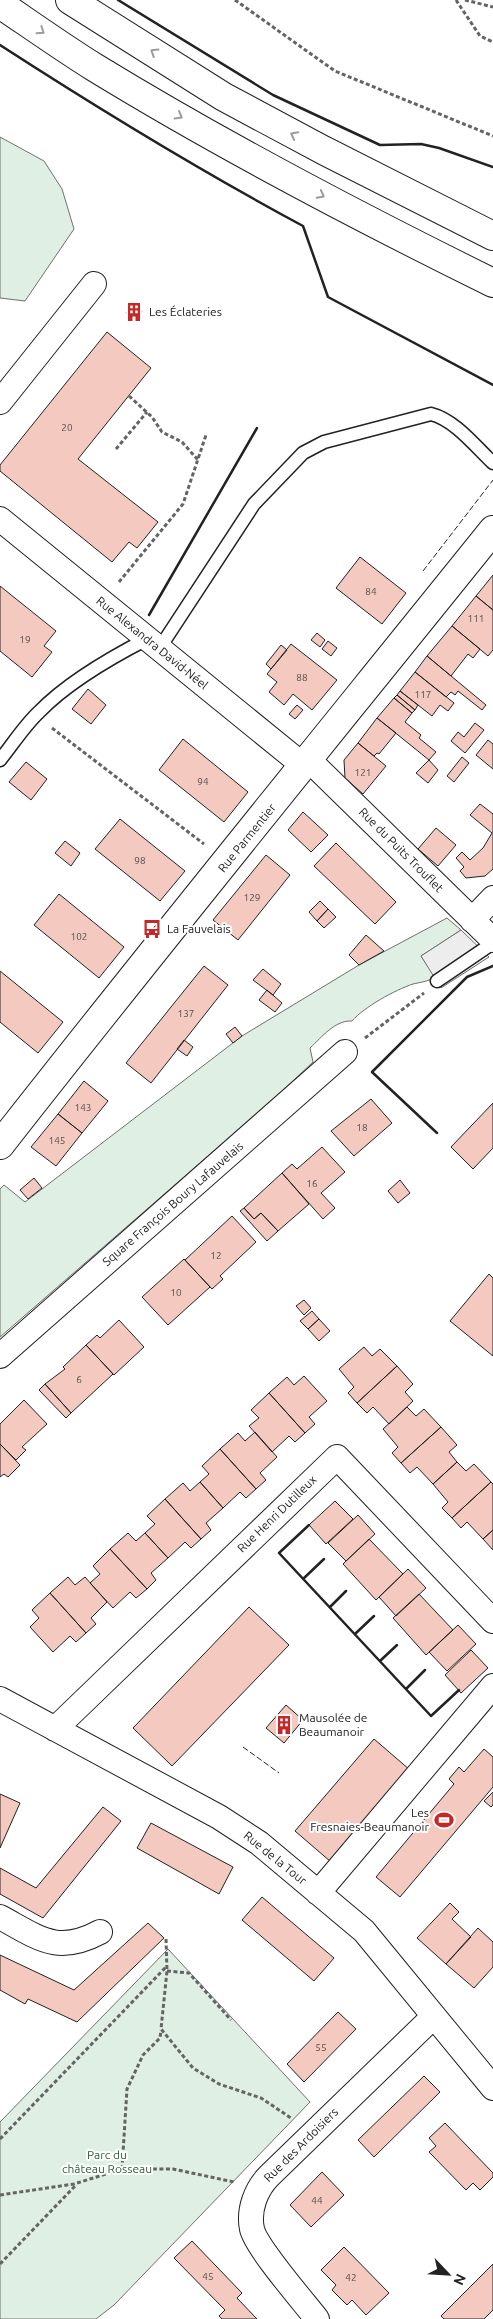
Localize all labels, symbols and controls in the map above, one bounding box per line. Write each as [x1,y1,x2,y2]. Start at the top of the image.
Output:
one-way arrow [35,25,44,34]
one-way arrow [150,49,159,59]
one-way arrow [173,110,182,120]
one-way arrow [290,131,299,141]
one-way arrow [316,189,325,199]
building icon: Les Éclateries [123,301,145,323]
place label: Les Éclateries [149,305,222,318]
house number: 20 [61,422,73,433]
house number: 84 [365,586,377,597]
street label: Rue Alexandra David-Néel [94,594,211,692]
house number: 111 [468,613,484,624]
house number: 19 [19,634,31,645]
house number: 88 [296,672,308,683]
house number: 117 [415,689,431,700]
house number: 121 [355,767,371,778]
house number: 94 [197,776,209,787]
street label: Rue Parmentier [215,801,278,874]
street label: Rue du Puits Trouflet [357,805,446,895]
house number: 98 [134,855,146,866]
house number: 129 [244,892,260,903]
bus stop icon: La Fauvelais [141,918,163,940]
place label: La Fauvelais [167,922,231,935]
house number: 102 [71,931,87,942]
house number: 137 [178,1008,194,1019]
house number: 143 [75,1102,91,1113]
house number: 18 [356,1122,368,1133]
house number: 145 [49,1135,65,1146]
street label: Square François Boury Lafauvelais [100,1139,246,1268]
house number: 16 [306,1178,318,1189]
house number: 12 [210,1250,222,1261]
house number: 10 [170,1287,182,1298]
house number: 6 [76,1374,82,1385]
street label: Rue Henri Dutilleux [235,1473,319,1555]
place label: Mausolée de Beaumanoir [299,1711,367,1738]
building icon: Mausolée de Beaumanoir [273,1714,295,1736]
place label: Les Fresnaies-Beaumanoir [310,1806,429,1833]
sports icon: Les Fresnaies-Beaumanoir [433,1809,455,1831]
street label: Rue de la Tour [241,1828,310,1887]
house number: 55 [315,2042,327,2053]
street label: Rue des Ardoisiers [261,2105,340,2184]
park label: Parc du château Rosseau [62,2148,152,2175]
house number: 44 [311,2195,323,2206]
north arrow [423,2249,473,2299]
house number: 45 [202,2271,214,2282]
text: N [450,2271,469,2288]
house number: 42 [345,2272,357,2283]

